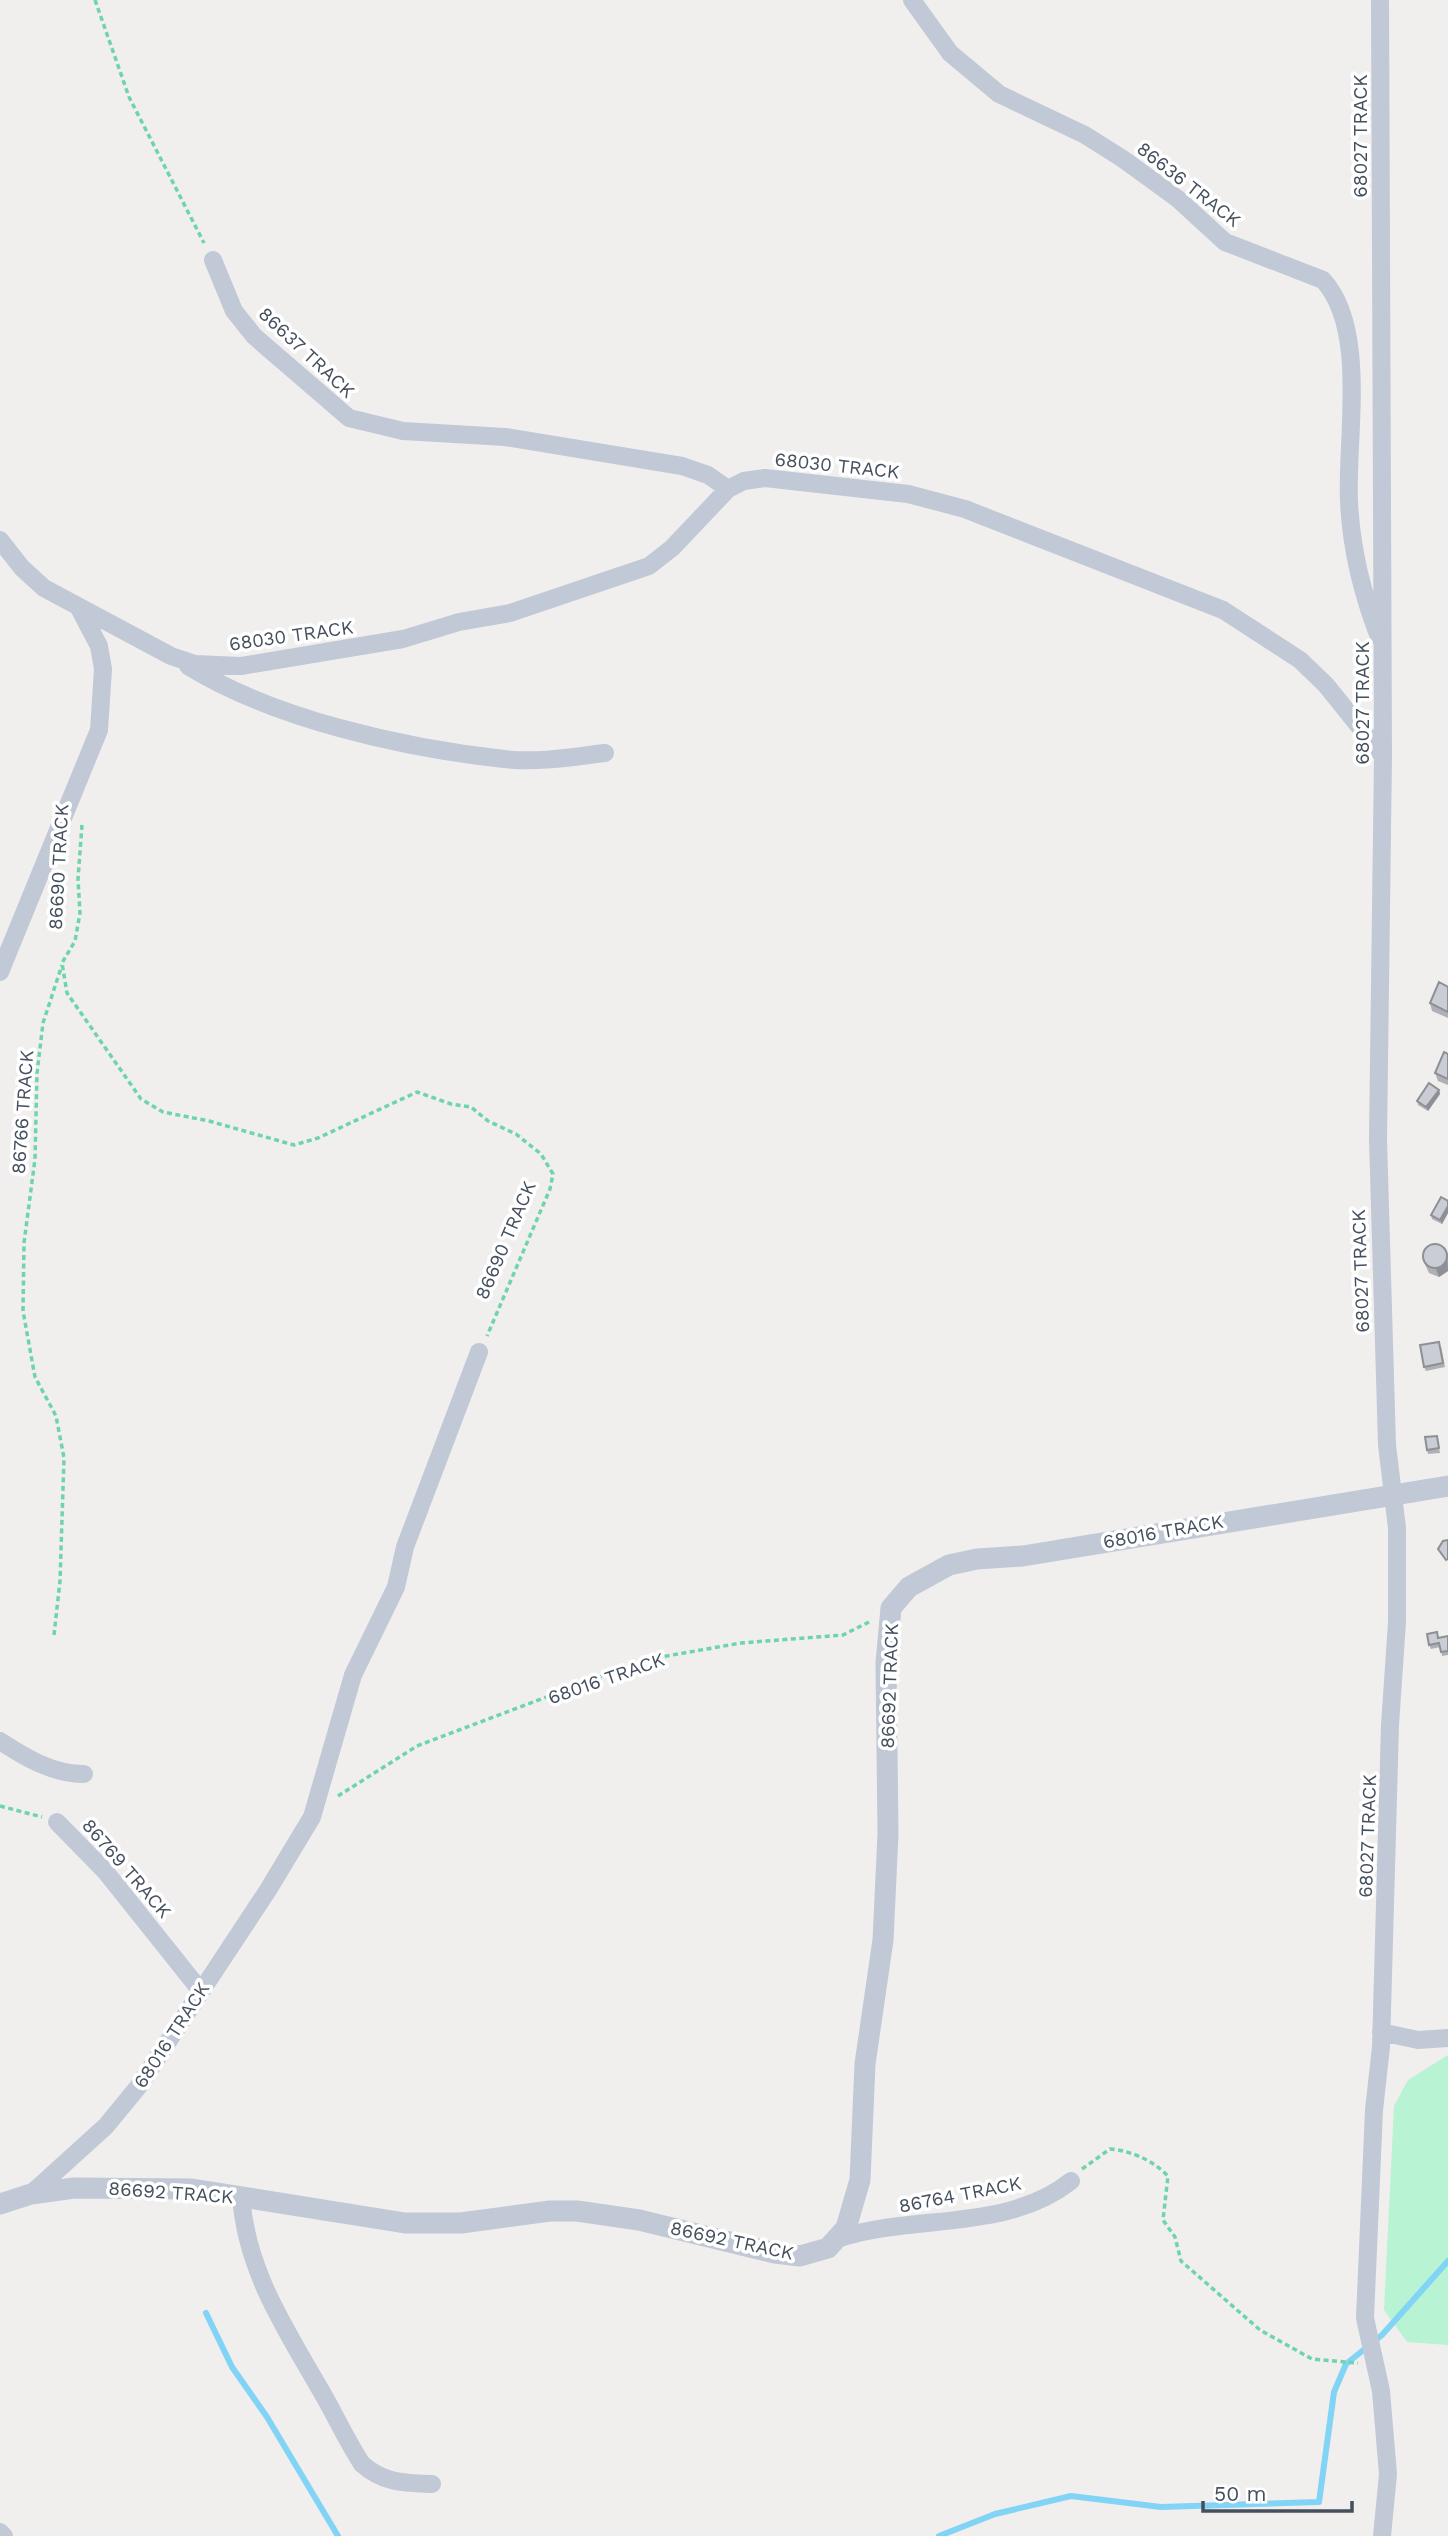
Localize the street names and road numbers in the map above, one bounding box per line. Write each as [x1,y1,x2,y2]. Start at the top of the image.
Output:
street label: 68027 TRACK [1349,74,1372,198]
street label: 86636 TRACK [1132,137,1245,232]
street label: 86637 TRACK [254,302,359,403]
street label: 68030 TRACK [773,448,900,483]
street label: 68030 TRACK [227,615,355,656]
street label: 68027 TRACK [1351,641,1374,765]
street label: 86690 TRACK [44,803,73,931]
street label: 86766 TRACK [7,1049,38,1175]
street label: 86690 TRACK [470,1178,541,1303]
street label: 68027 TRACK [1347,1209,1374,1333]
street label: 68016 TRACK [1101,1510,1225,1553]
street label: 86692 TRACK [876,1623,903,1749]
street label: 68016 TRACK [545,1648,667,1709]
street label: 68027 TRACK [1354,1774,1381,1898]
street label: 86769 TRACK [77,1814,176,1923]
street label: 68016 TRACK [129,1978,214,2093]
street label: 86764 TRACK [897,2171,1023,2218]
street label: 86692 TRACK [108,2177,234,2208]
street label: 86692 TRACK [668,2216,796,2265]

